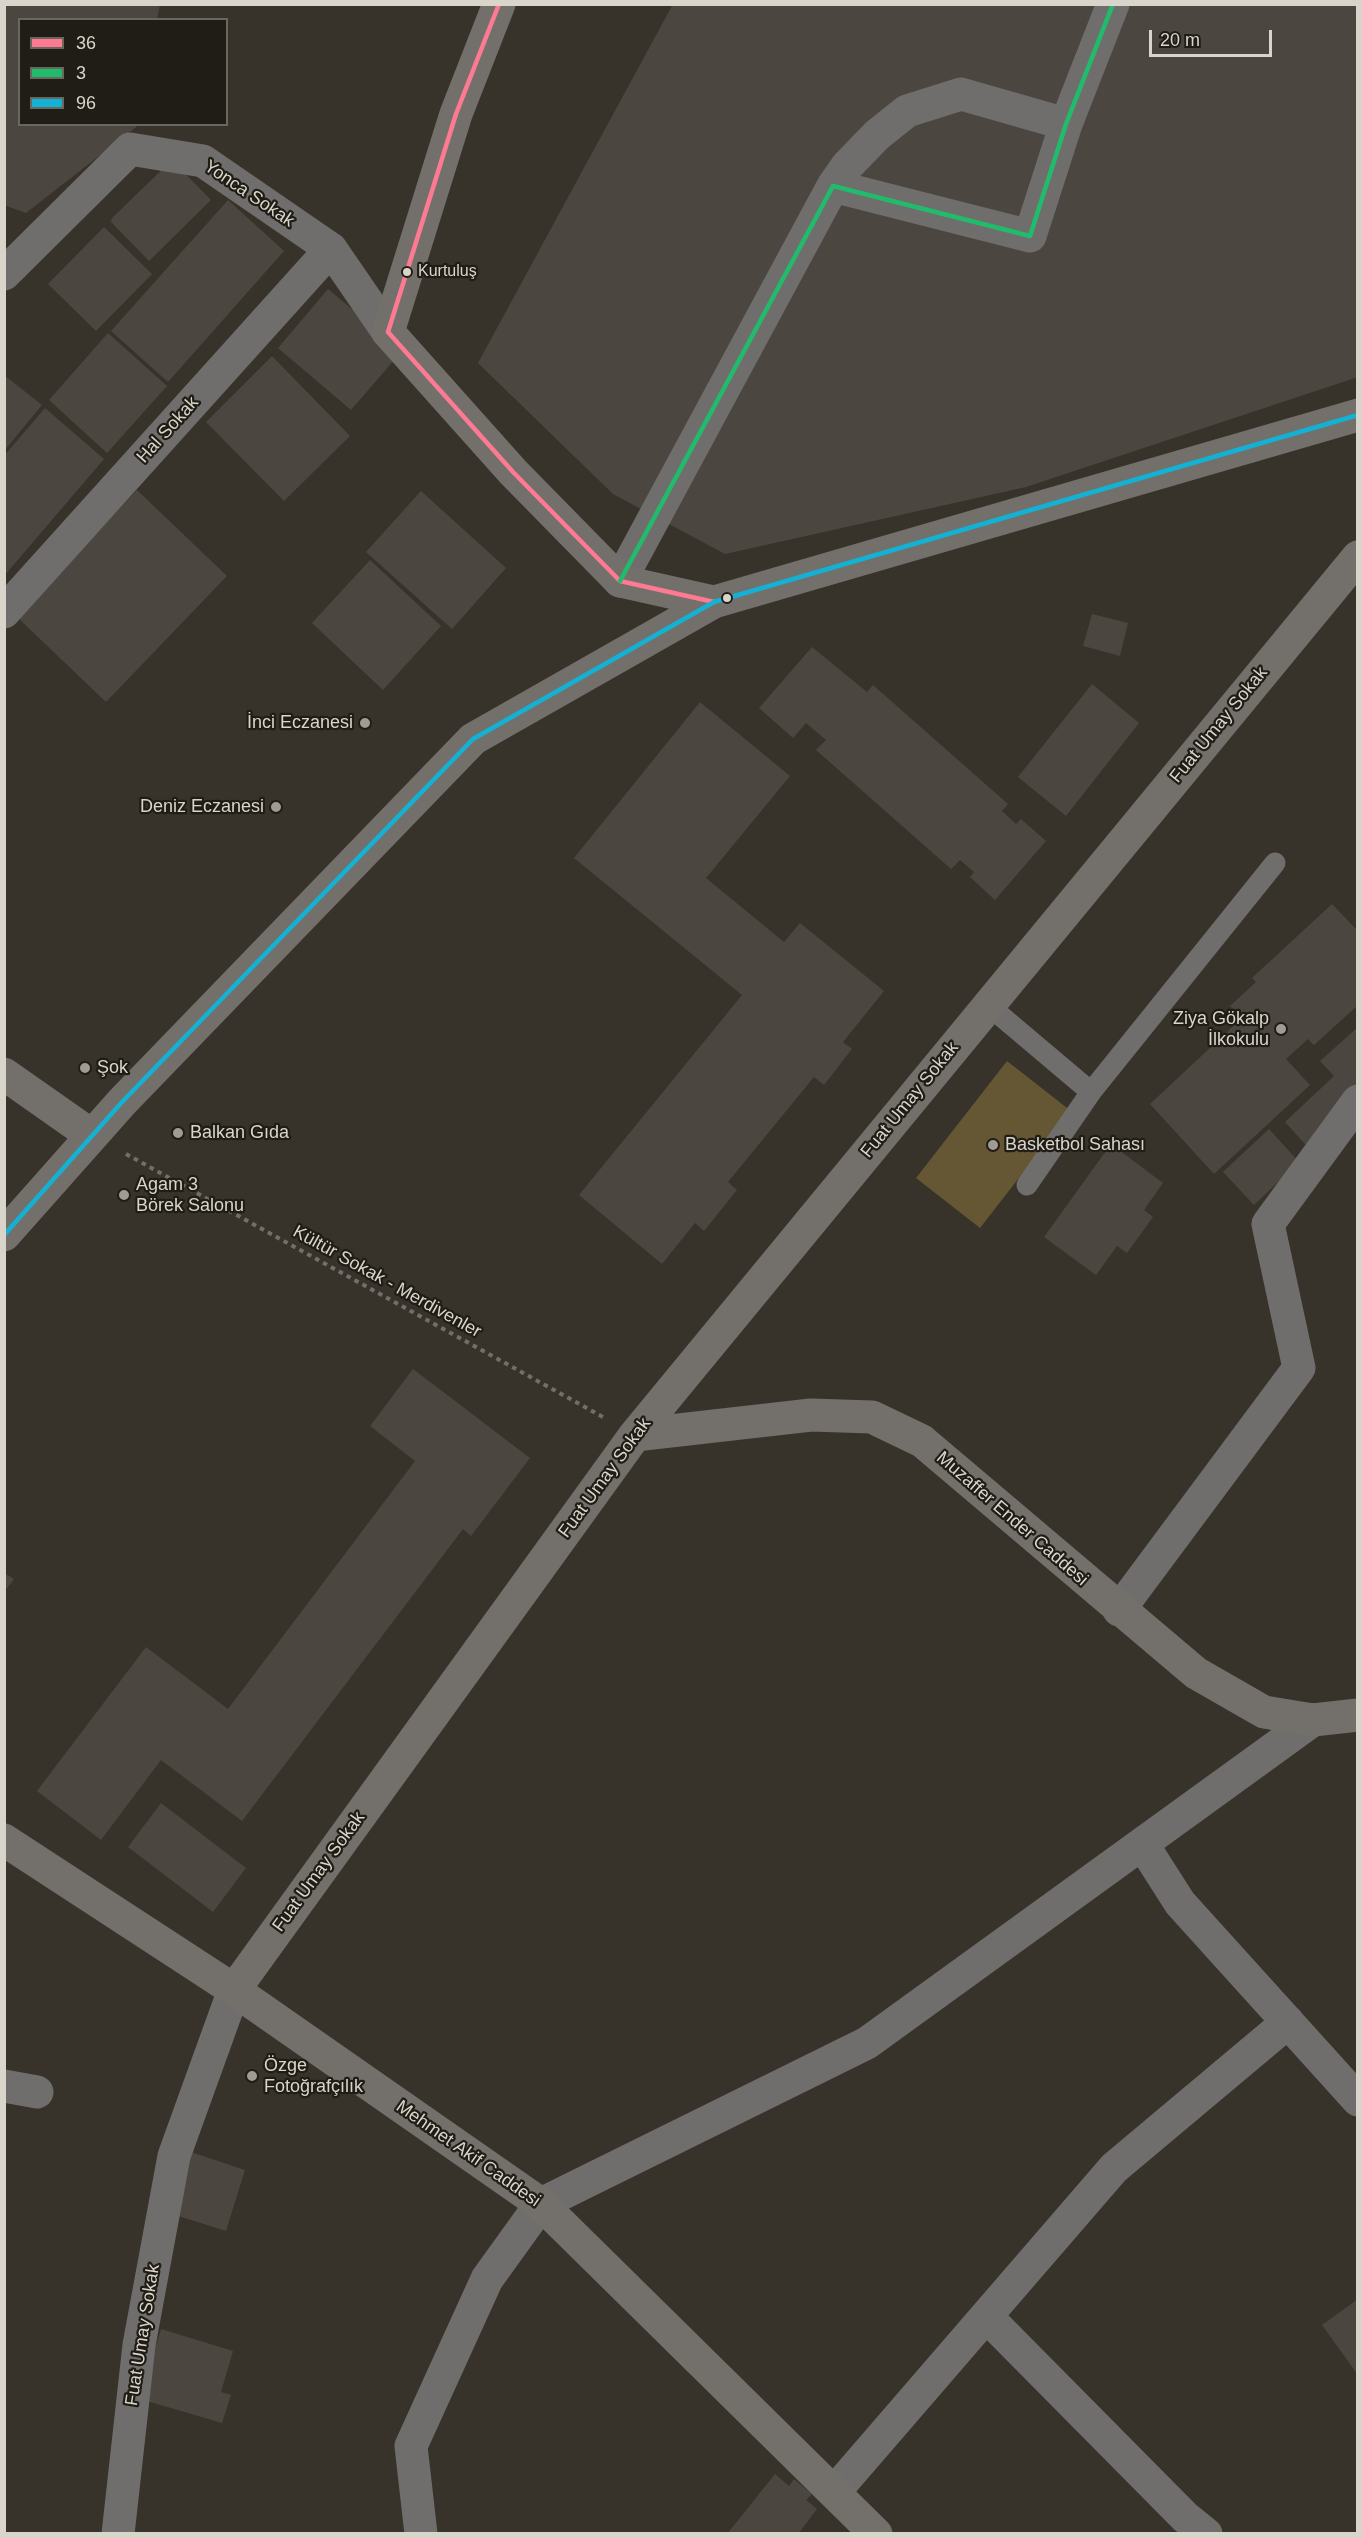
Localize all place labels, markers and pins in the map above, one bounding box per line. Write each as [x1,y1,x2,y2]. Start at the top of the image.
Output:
place label: Kurtuluş [418,262,477,282]
marker: Kurtuluş [401,266,413,278]
unlabelled marker [721,592,733,604]
place label: İnci Eczanesi [247,712,353,734]
marker: İnci Eczanesi [358,716,372,730]
place label: Deniz Eczanesi [140,796,264,818]
marker: Deniz Eczanesi [269,800,283,814]
place label: Ziya Gökalp İlkokulu [1173,1008,1269,1050]
marker: Ziya Gökalp İlkokulu [1274,1022,1288,1036]
place label: Şok [97,1057,128,1079]
marker: Şok [78,1061,92,1075]
place label: Balkan Gıda [190,1122,289,1144]
marker: Balkan Gıda [171,1126,185,1140]
place label: Basketbol Sahası [1005,1134,1145,1156]
marker: Basketbol Sahası [986,1138,1000,1152]
place label: Agam 3 Börek Salonu [136,1174,244,1216]
marker: Agam 3 Börek Salonu [117,1188,131,1202]
place label: Özge Fotoğrafçılık [264,2055,363,2098]
marker: Özge Fotoğrafçılık [245,2069,259,2083]

